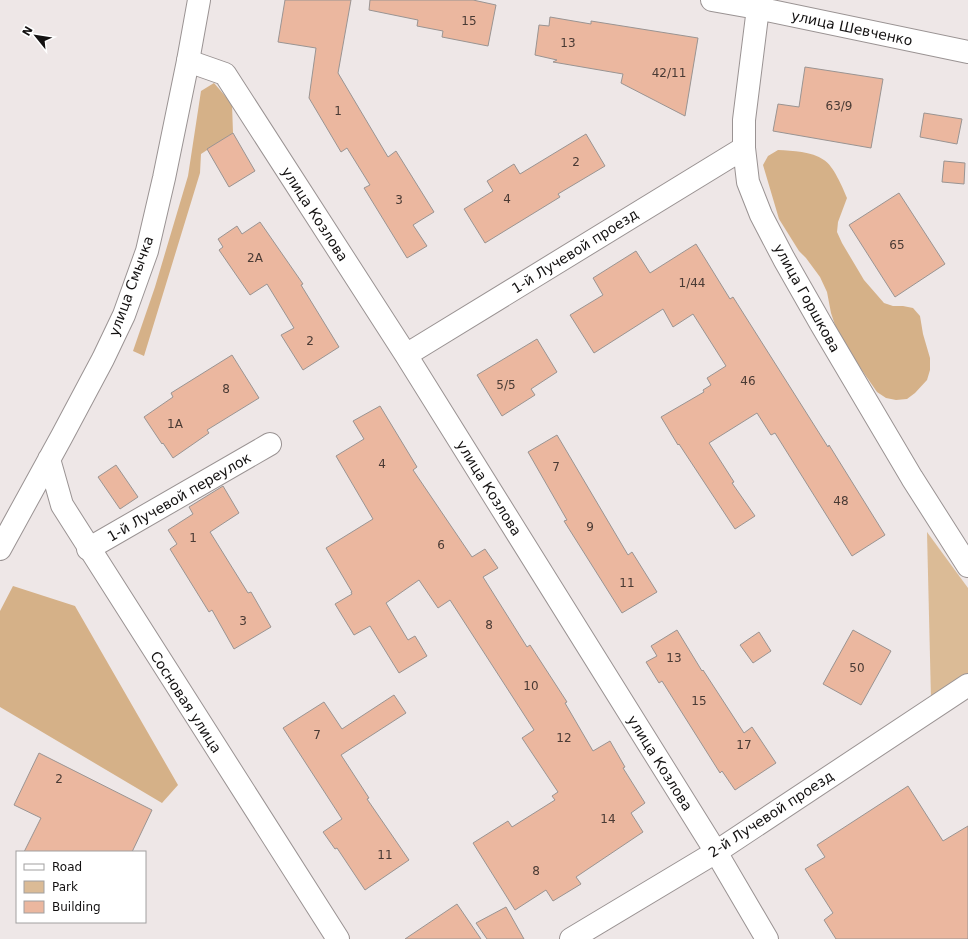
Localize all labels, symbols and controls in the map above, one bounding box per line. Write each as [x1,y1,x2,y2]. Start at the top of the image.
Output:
street label: улица Шевченко [790,7,914,49]
house number: 15 [461,14,477,28]
north arrow [16,16,56,56]
text: N [20,24,36,38]
house number: 13 [560,36,576,50]
house number: 42/11 [652,66,686,80]
house number: 63/9 [826,99,852,113]
house number: 1 [334,104,342,118]
house number: 2 [572,155,580,169]
street label: улица Козлова [279,164,351,264]
house number: 4 [503,192,511,206]
house number: 3 [395,193,403,207]
street label: 1-й Лучевой проезд [509,206,641,296]
street label: улица Смычка [105,234,157,338]
house number: 65 [889,238,905,252]
street label: улица Горшкова [771,241,843,355]
house number: 2А [247,251,264,265]
house number: 1/44 [679,276,705,290]
house number: 2 [306,334,314,348]
house number: 46 [740,374,756,388]
house number: 5/5 [496,378,516,392]
house number: 8 [222,382,230,396]
house number: 1А [167,417,184,431]
street label: улица Козлова [453,437,525,539]
street label: 1-й Лучевой переулок [104,449,254,545]
house number: 4 [378,457,386,471]
house number: 7 [552,460,560,474]
house number: 48 [833,494,849,508]
house number: 9 [586,520,594,534]
house number: 1 [189,531,197,545]
house number: 6 [437,538,445,552]
house number: 11 [619,576,635,590]
house number: 3 [239,614,247,628]
house number: 8 [485,618,493,632]
street label: Сосновая улица [147,648,225,756]
house number: 13 [666,651,682,665]
house number: 50 [849,661,865,675]
house number: 10 [523,679,539,693]
house number: 15 [691,694,707,708]
street label: улица Козлова [624,712,696,814]
house number: 7 [313,728,321,742]
house number: 12 [556,731,572,745]
house number: 17 [736,738,752,752]
street label: 2-й Лучевой проезд [705,768,837,860]
house number: 2 [55,772,63,786]
house number: 14 [600,812,616,826]
house number: 11 [377,848,393,862]
legend [16,851,146,923]
text: Road [52,860,82,874]
house number: 8 [532,864,540,878]
text: Park [52,880,78,894]
text: Building [52,900,101,914]

